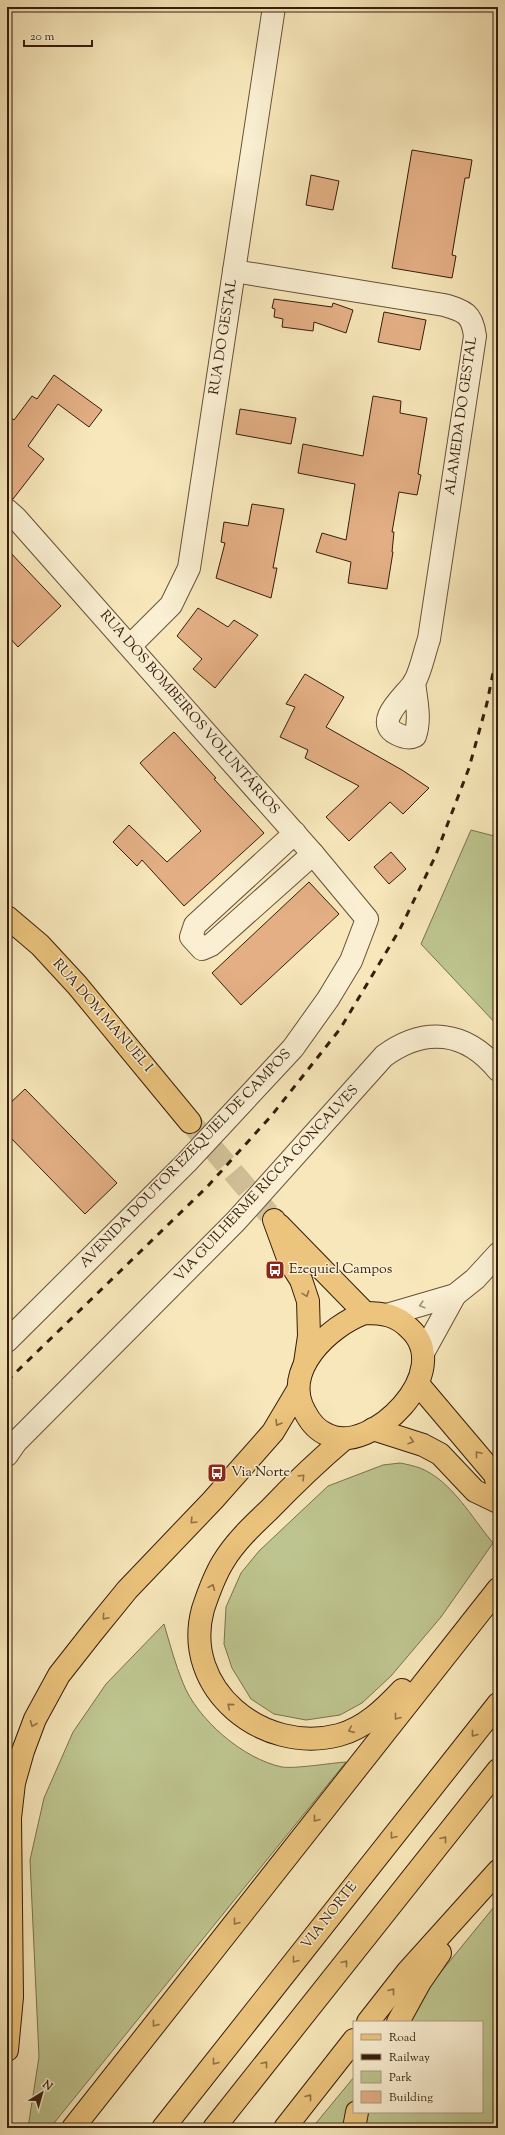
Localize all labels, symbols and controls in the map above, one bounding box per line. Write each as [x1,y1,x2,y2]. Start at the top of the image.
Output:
scale bar [24,22,92,48]
text: 20 m [30,28,55,46]
street label: RUA DO GESTAL [205,277,243,396]
street label: ALAMEDA DO GESTAL [441,335,483,497]
street label: RUA DOS BOMBEIROS VOLUNTÁRIOS [94,606,284,820]
street label: RUA DOM MANUEL I [47,955,157,1077]
street label: AVENIDA DOUTOR EZEQUIEL DE CAMPOS [76,1045,296,1273]
street label: VIA GUILHERME RICCA GONÇALVES [170,1081,364,1287]
bus stop icon: Ezequiel Campos [264,1259,286,1281]
place label: Ezequiel Campos [289,1260,392,1280]
one-way arrow [301,1291,309,1298]
one-way arrow [419,1300,426,1309]
one-way arrow [275,1419,283,1426]
one-way arrow [407,1436,414,1445]
one-way arrow [475,1452,482,1459]
bus stop icon: Via Norte [206,1462,228,1484]
place label: Via Norte [231,1463,290,1483]
one-way arrow [297,1474,305,1481]
one-way arrow [190,1516,198,1524]
one-way arrow [207,1584,215,1592]
one-way arrow [103,1612,110,1619]
one-way arrow [227,1704,235,1711]
one-way arrow [394,1713,401,1720]
one-way arrow [30,1720,38,1728]
one-way arrow [347,1725,355,1733]
one-way arrow [471,1730,478,1737]
one-way arrow [314,1815,321,1822]
one-way arrow [391,1832,398,1839]
one-way arrow [439,1836,446,1843]
street label: VIA NORTE [297,1878,363,1954]
one-way arrow [233,1917,240,1924]
one-way arrow [293,1956,300,1963]
one-way arrow [341,1960,348,1967]
one-way arrow [388,1989,395,1996]
one-way arrow [153,2019,160,2026]
legend [353,2021,483,2113]
text: Road [389,2029,416,2047]
text: Railway [389,2049,430,2067]
one-way arrow [212,2058,219,2065]
one-way arrow [260,2062,267,2069]
text: Park [389,2069,412,2087]
north arrow [22,2073,62,2113]
text: N [38,2076,56,2095]
text: Building [389,2089,433,2107]
one-way arrow [304,2095,311,2102]

